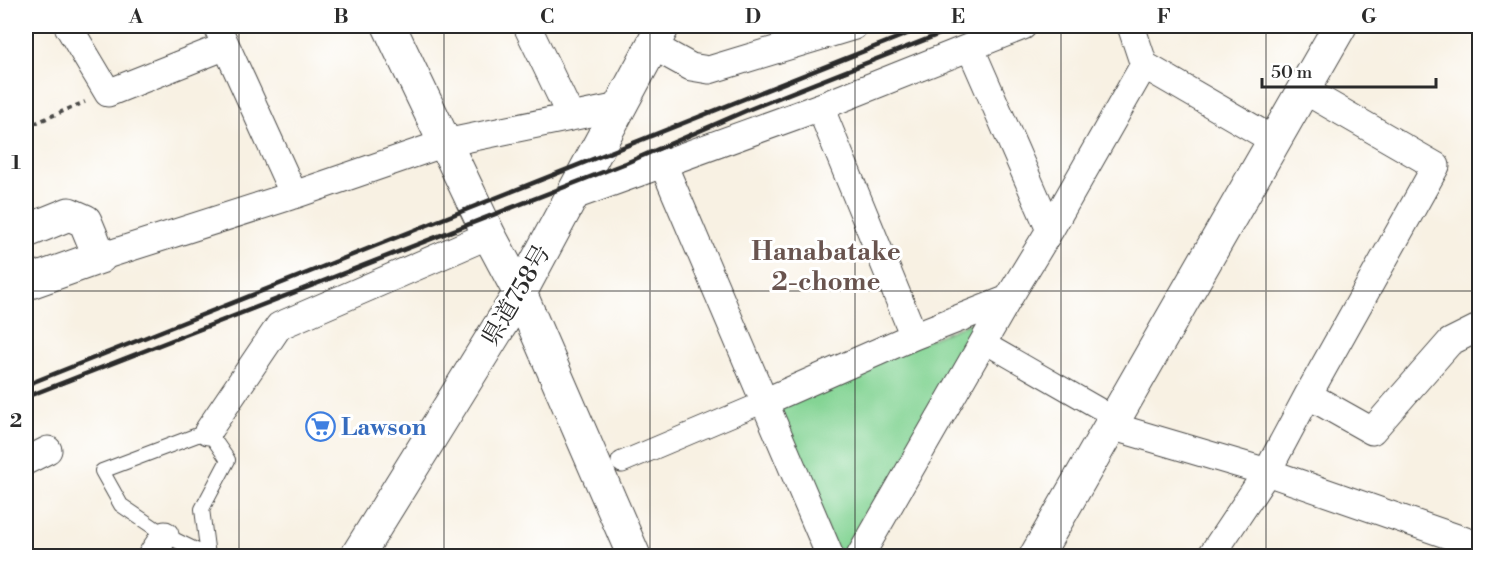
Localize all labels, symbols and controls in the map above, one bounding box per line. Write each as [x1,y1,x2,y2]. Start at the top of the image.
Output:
text: A [128,5,144,30]
text: B [333,5,349,30]
text: C [540,5,554,30]
text: D [745,5,761,30]
text: E [951,5,965,30]
text: F [1157,5,1171,30]
text: G [1361,5,1377,30]
scale bar [1262,51,1436,89]
text: 50 m [1271,61,1313,84]
text: 1 [11,151,21,176]
district label: Hanabatake 2-chome [751,236,901,298]
street label: 県道758号 [476,240,558,351]
text: 2 [10,409,22,434]
supermarket icon: Lawson [304,411,336,443]
place label: Lawson [341,413,427,443]

